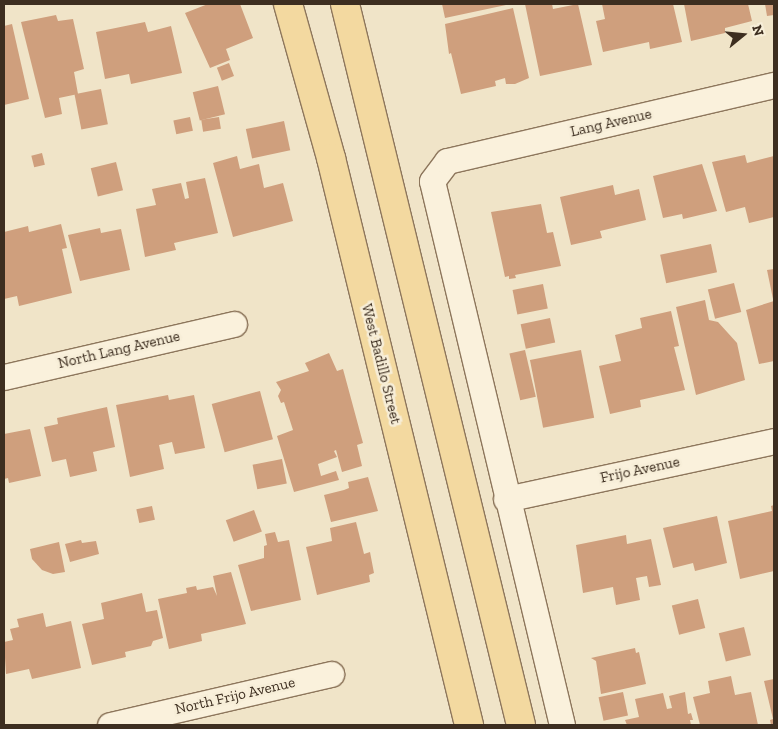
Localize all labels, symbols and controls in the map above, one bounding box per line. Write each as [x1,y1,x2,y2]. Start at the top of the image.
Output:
north arrow [718,10,768,60]
text: N [748,23,768,38]
street label: Lang Avenue [568,105,654,141]
street label: West Badillo Street [357,302,405,426]
street label: North Lang Avenue [56,327,182,373]
street label: Frijo Avenue [598,453,682,487]
street label: North Frijo Avenue [173,673,297,719]

